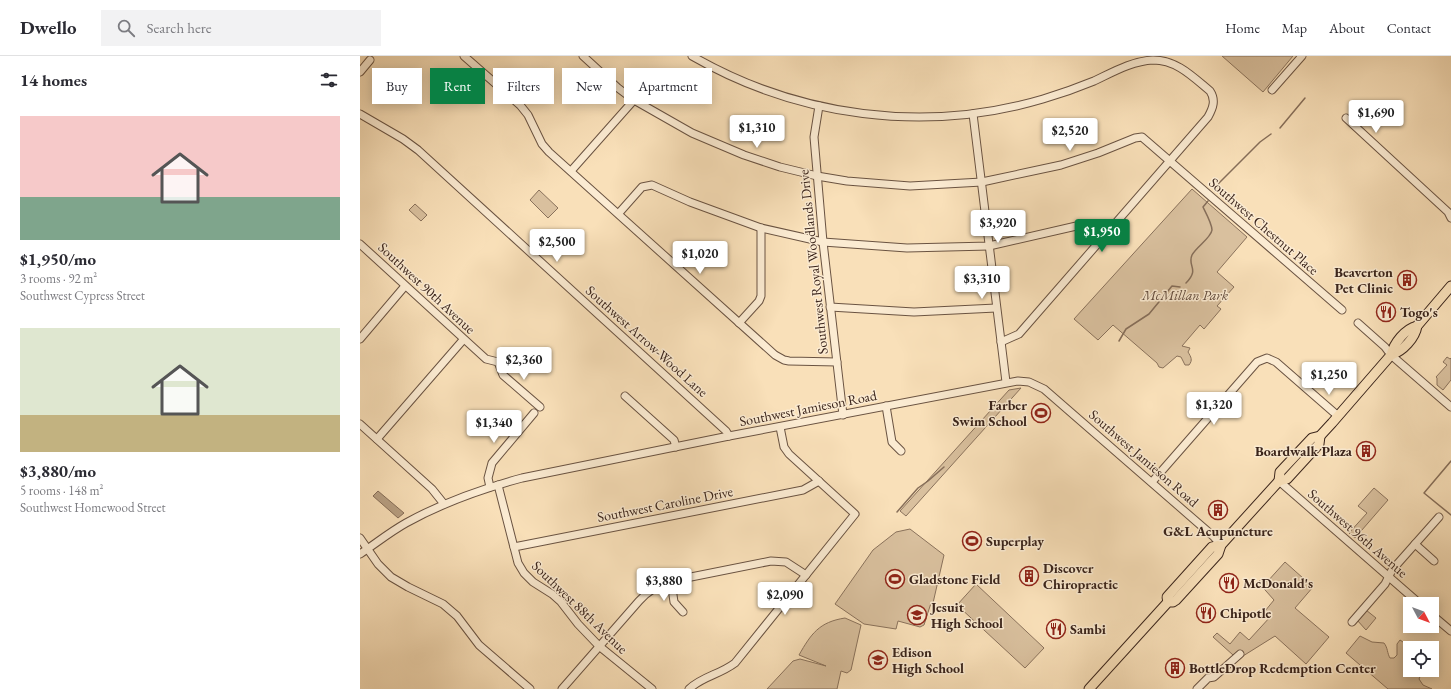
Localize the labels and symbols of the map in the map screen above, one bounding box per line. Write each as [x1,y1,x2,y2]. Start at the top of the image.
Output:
pin: $1,690 [1343,100,1409,134]
pin: $1,310 [724,115,790,149]
pin: $2,520 [1037,118,1103,152]
street label: Southwest Royal Woodlands Drive [794,168,832,355]
street label: Southwest Chestnut Place [1205,173,1323,279]
pin: $3,920 [965,210,1031,244]
pin: $1,950 [1069,219,1135,253]
pin: $2,500 [524,229,590,263]
street label: Southwest 90th Avenue [375,238,480,338]
pin: $1,020 [667,241,733,275]
place label: Beaverton Pet Clinic [1334,263,1393,297]
pin: $3,310 [949,266,1015,300]
building icon: Beaverton Pet Clinic [1396,269,1418,291]
street label: Southwest Arrow-Wood Lane [582,281,712,401]
park label: McMillan Park [1141,286,1229,304]
restaurant icon: Togo's [1375,301,1397,323]
place label: Togo's [1400,303,1438,321]
pin: $2,360 [491,347,557,381]
pin: $1,250 [1296,362,1362,396]
street label: Southwest Jamieson Road [738,386,879,430]
pin: $1,320 [1181,392,1247,426]
place label: Farber Swim School [952,396,1027,430]
sports icon: Farber Swim School [1030,402,1052,424]
street label: Southwest Jamieson Road [1085,405,1203,511]
pin: $1,340 [461,410,527,444]
building icon: Boardwalk Plaza [1355,440,1377,462]
place label: Boardwalk Plaza [1255,442,1353,460]
street label: Southwest Caroline Drive [596,482,735,526]
street label: Southwest 96th Avenue [1304,485,1412,582]
building icon: G&L Acupuncture [1207,499,1229,521]
place label: G&L Acupuncture [1163,522,1273,540]
sports icon: Superplay [961,530,983,552]
place label: Superplay [986,532,1044,550]
street label: Southwest 88th Avenue [528,557,632,658]
place label: Discover Chiropractic [1043,559,1118,593]
building icon: Discover Chiropractic [1018,565,1040,587]
pin: $3,880 [631,568,697,602]
sports icon: Gladstone Field [884,568,906,590]
place label: Gladstone Field [909,570,1001,588]
restaurant icon: McDonald's [1218,572,1240,594]
place label: McDonald's [1243,574,1313,592]
pin: $2,090 [752,582,818,616]
north arrow [1403,597,1439,633]
place label: Jesuit High School [929,598,1003,632]
restaurant icon: Chipotle [1195,602,1217,624]
school or university icon: Jesuit High School [906,604,928,626]
place label: Chipotle [1220,604,1272,622]
restaurant icon: Sambi [1045,618,1067,640]
place label: Sambi [1070,620,1106,638]
place label: Edison High School [892,643,964,677]
school or university icon: Edison High School [867,649,889,671]
building icon: BottleDrop Redemption Center [1164,657,1186,679]
place label: BottleDrop Redemption Center [1189,659,1376,677]

